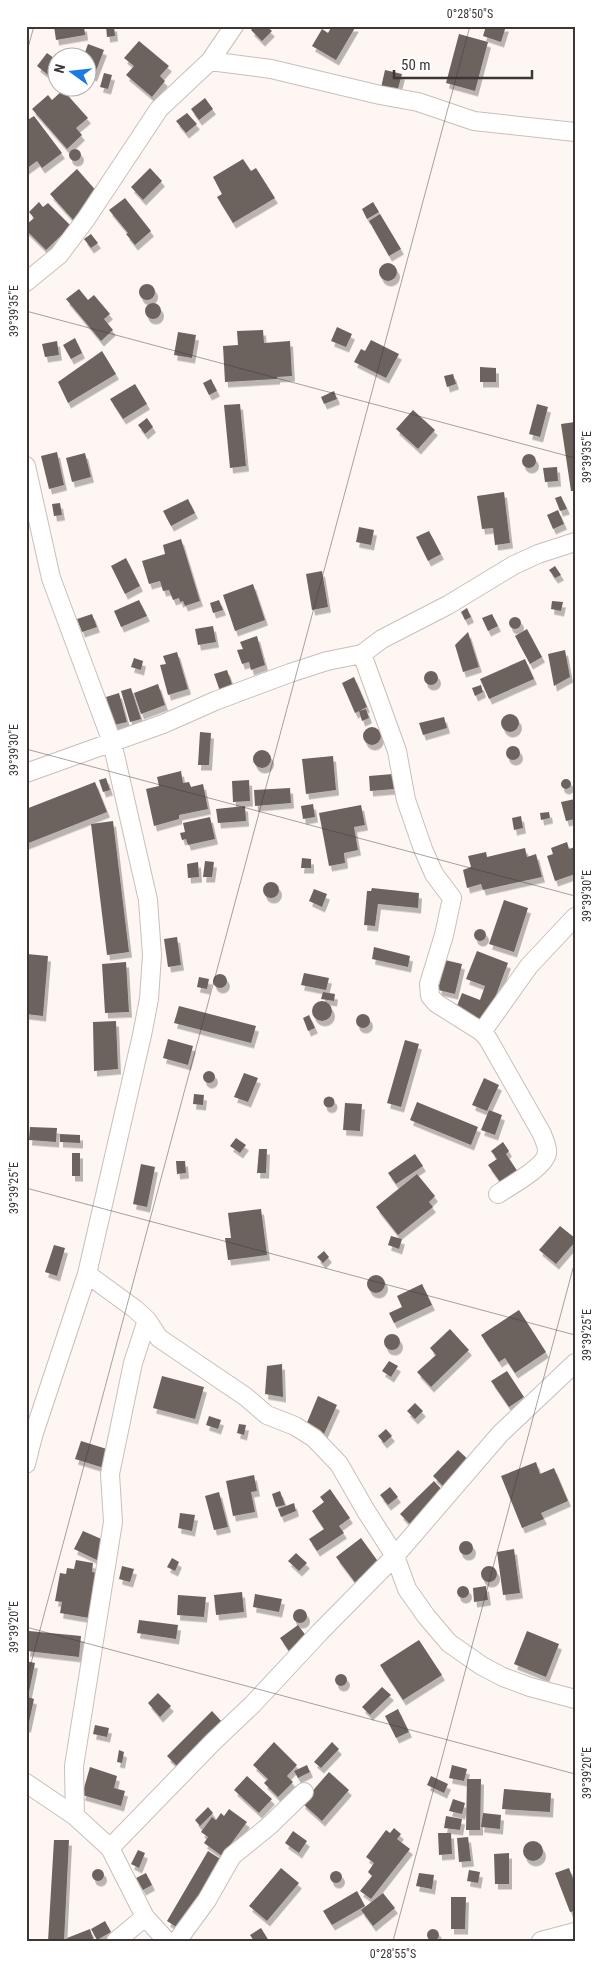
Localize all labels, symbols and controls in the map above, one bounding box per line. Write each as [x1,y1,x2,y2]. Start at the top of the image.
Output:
text: 0°28'50"S [447,7,493,21]
north arrow [48,48,98,98]
scale bar [394,48,531,80]
text: 50 m [401,56,431,74]
text: N [51,62,68,75]
text: 39°39'35"E [7,285,21,337]
text: 39°39'35"E [580,431,594,483]
text: 39°39'30"E [7,724,21,776]
text: 39°39'30"E [580,870,594,922]
text: 39°39'25"E [7,1162,21,1214]
text: 39°39'25"E [580,1309,594,1361]
text: 39°39'20"E [7,1601,21,1653]
text: 39°39'20"E [580,1747,594,1799]
text: 0°28'55"S [370,1947,416,1961]

